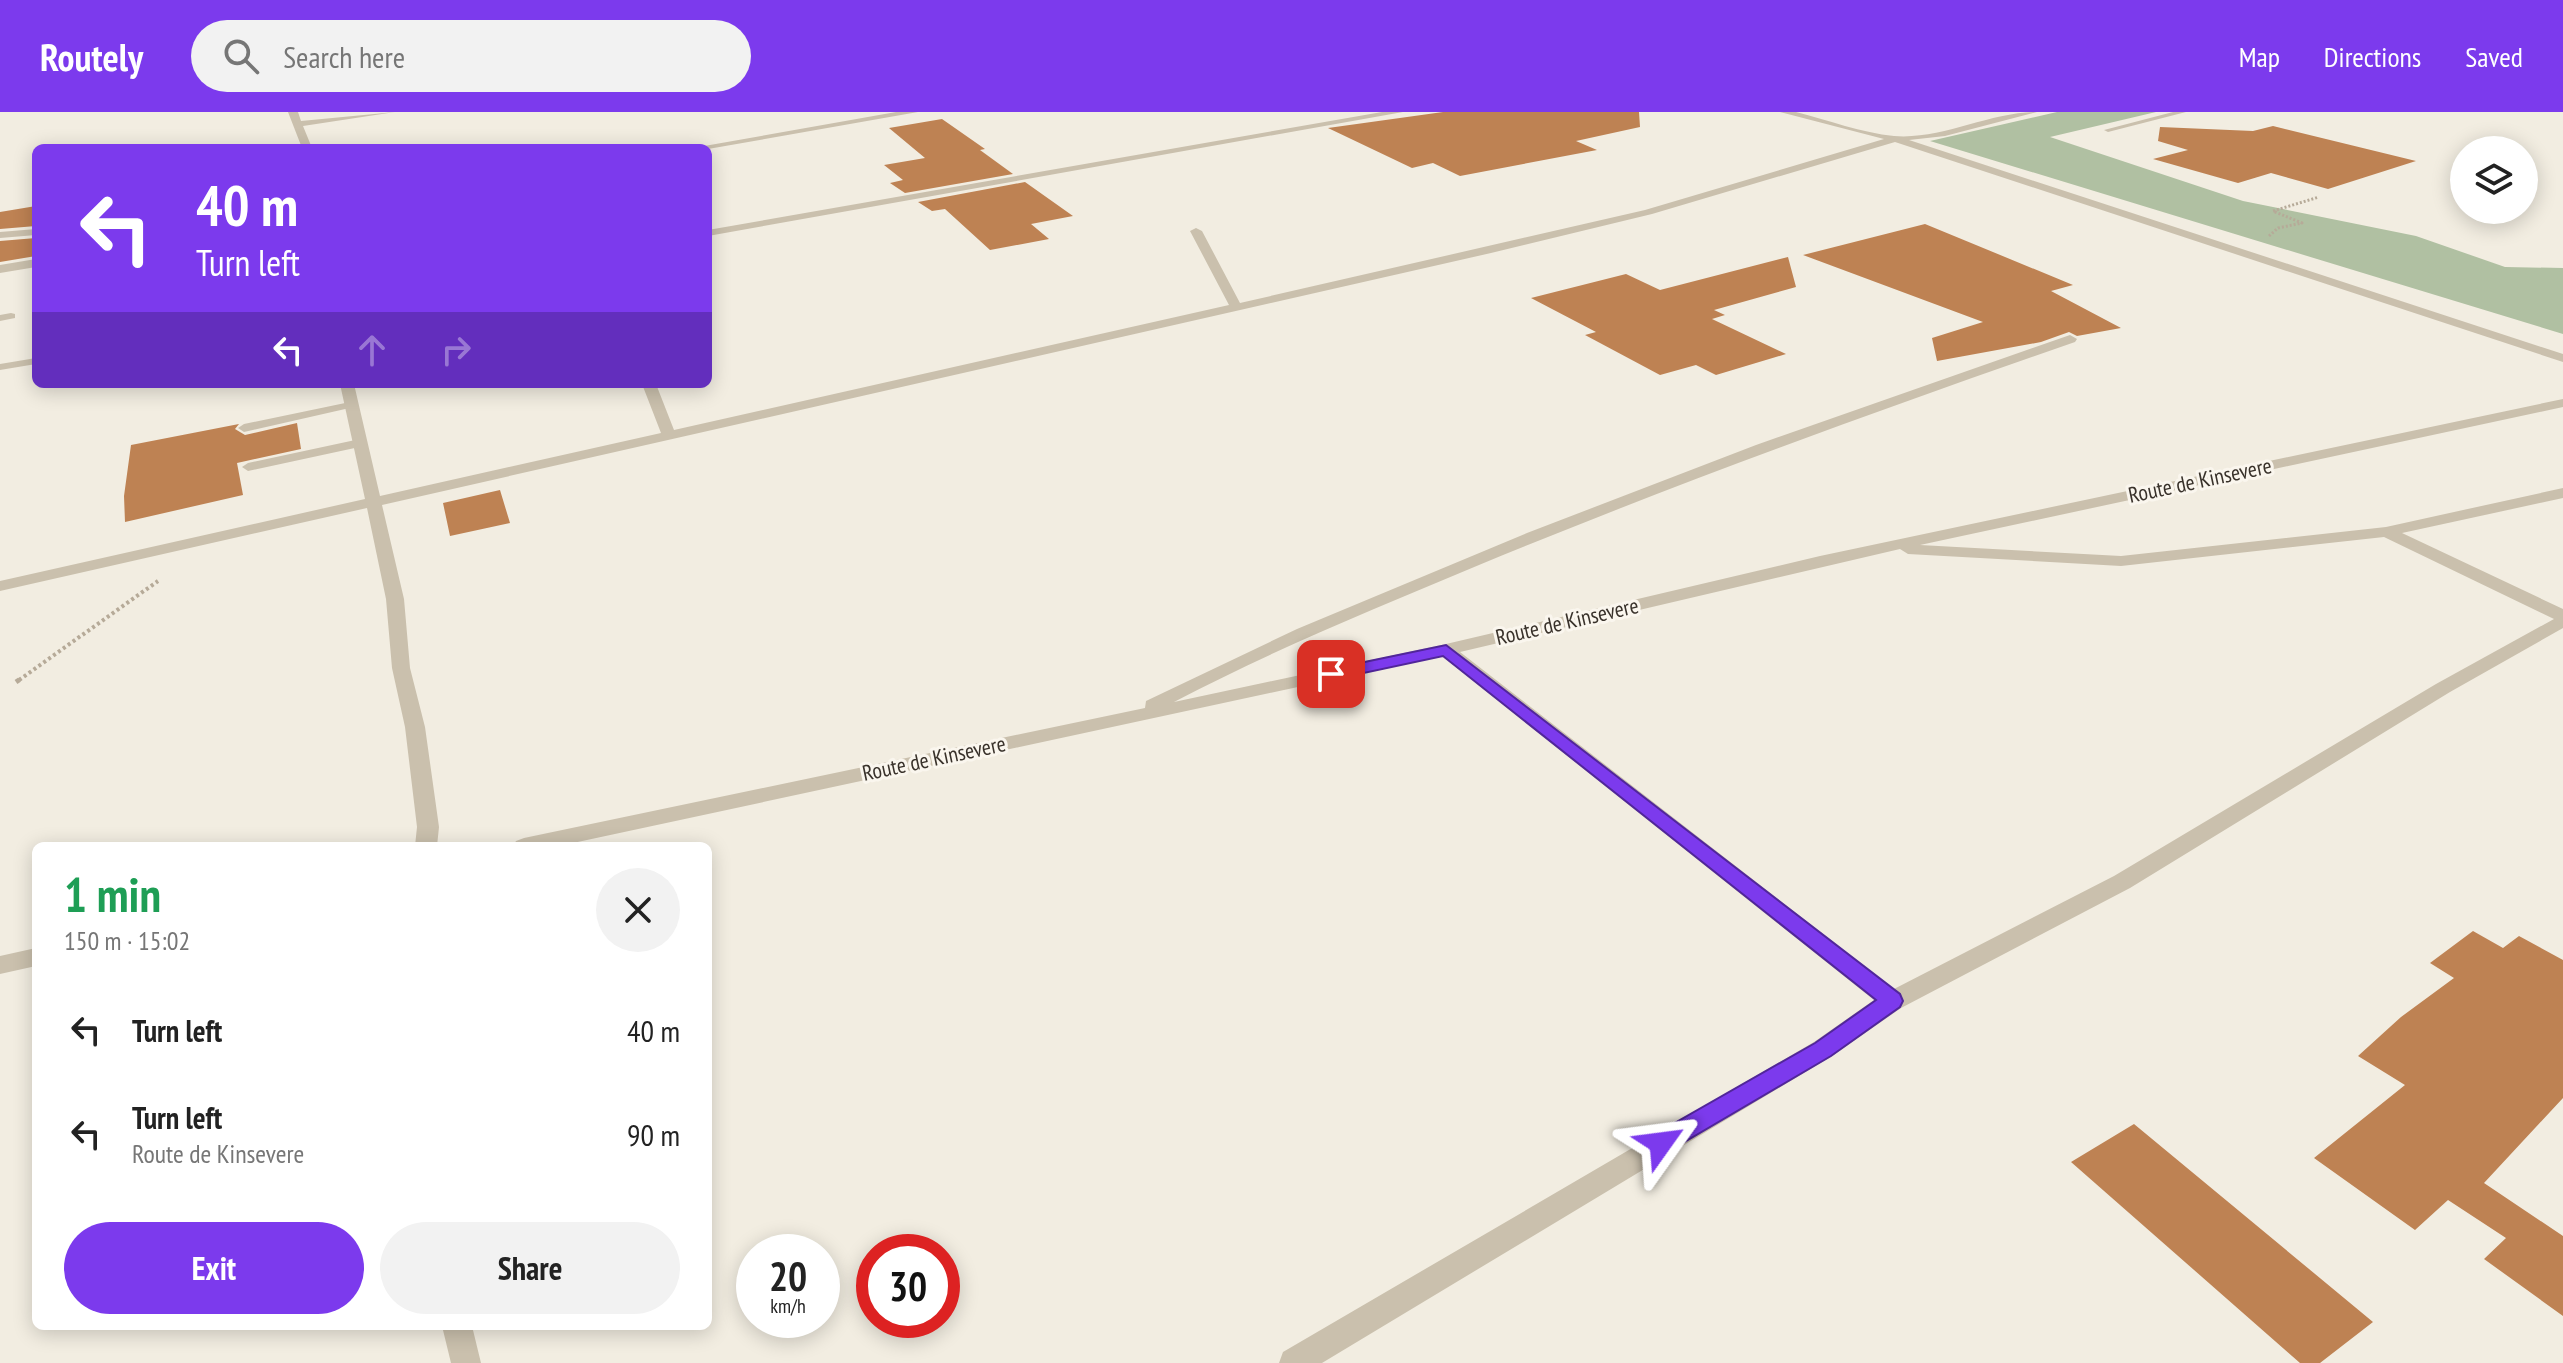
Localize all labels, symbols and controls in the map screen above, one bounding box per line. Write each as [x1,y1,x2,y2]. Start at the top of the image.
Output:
search box [191,20,751,92]
text: Routely [40,32,143,81]
icon: search [219,34,263,78]
text: Search here [283,37,405,76]
text: Map [2239,38,2280,75]
text: Directions [2324,38,2421,75]
text: Saved [2465,38,2523,75]
map controls [2450,136,2538,224]
button: layers [2450,136,2538,224]
text: 40 m [196,169,298,241]
icon: left [64,176,168,280]
text: Turn left [196,239,300,286]
icon: left [266,328,310,372]
icon: ahead [350,328,394,372]
icon: right [434,328,478,372]
street label: Route de Kinsevere [2126,451,2274,509]
street label: Route de Kinsevere [1493,591,1641,651]
pin [1297,640,1365,708]
icon: arrive [1309,652,1353,696]
street label: Route de Kinsevere [860,729,1008,787]
text: 1 min [64,863,161,925]
button: close [596,868,680,952]
text: 150 m · 15:02 [64,924,190,957]
icon: left [64,1008,108,1052]
text: Turn left [132,1011,222,1050]
text: 40 m [627,1011,680,1050]
text: Turn left [132,1098,222,1137]
position arrow [1619,1101,1703,1185]
icon: left [64,1112,108,1156]
text: 90 m [627,1115,680,1154]
text: Route de Kinsevere [132,1137,304,1170]
button: Exit [64,1222,364,1314]
button: Share [380,1222,680,1314]
speed limit sign: 30 [856,1234,960,1338]
text: 20 [769,1250,807,1302]
text: km/h [770,1293,806,1319]

